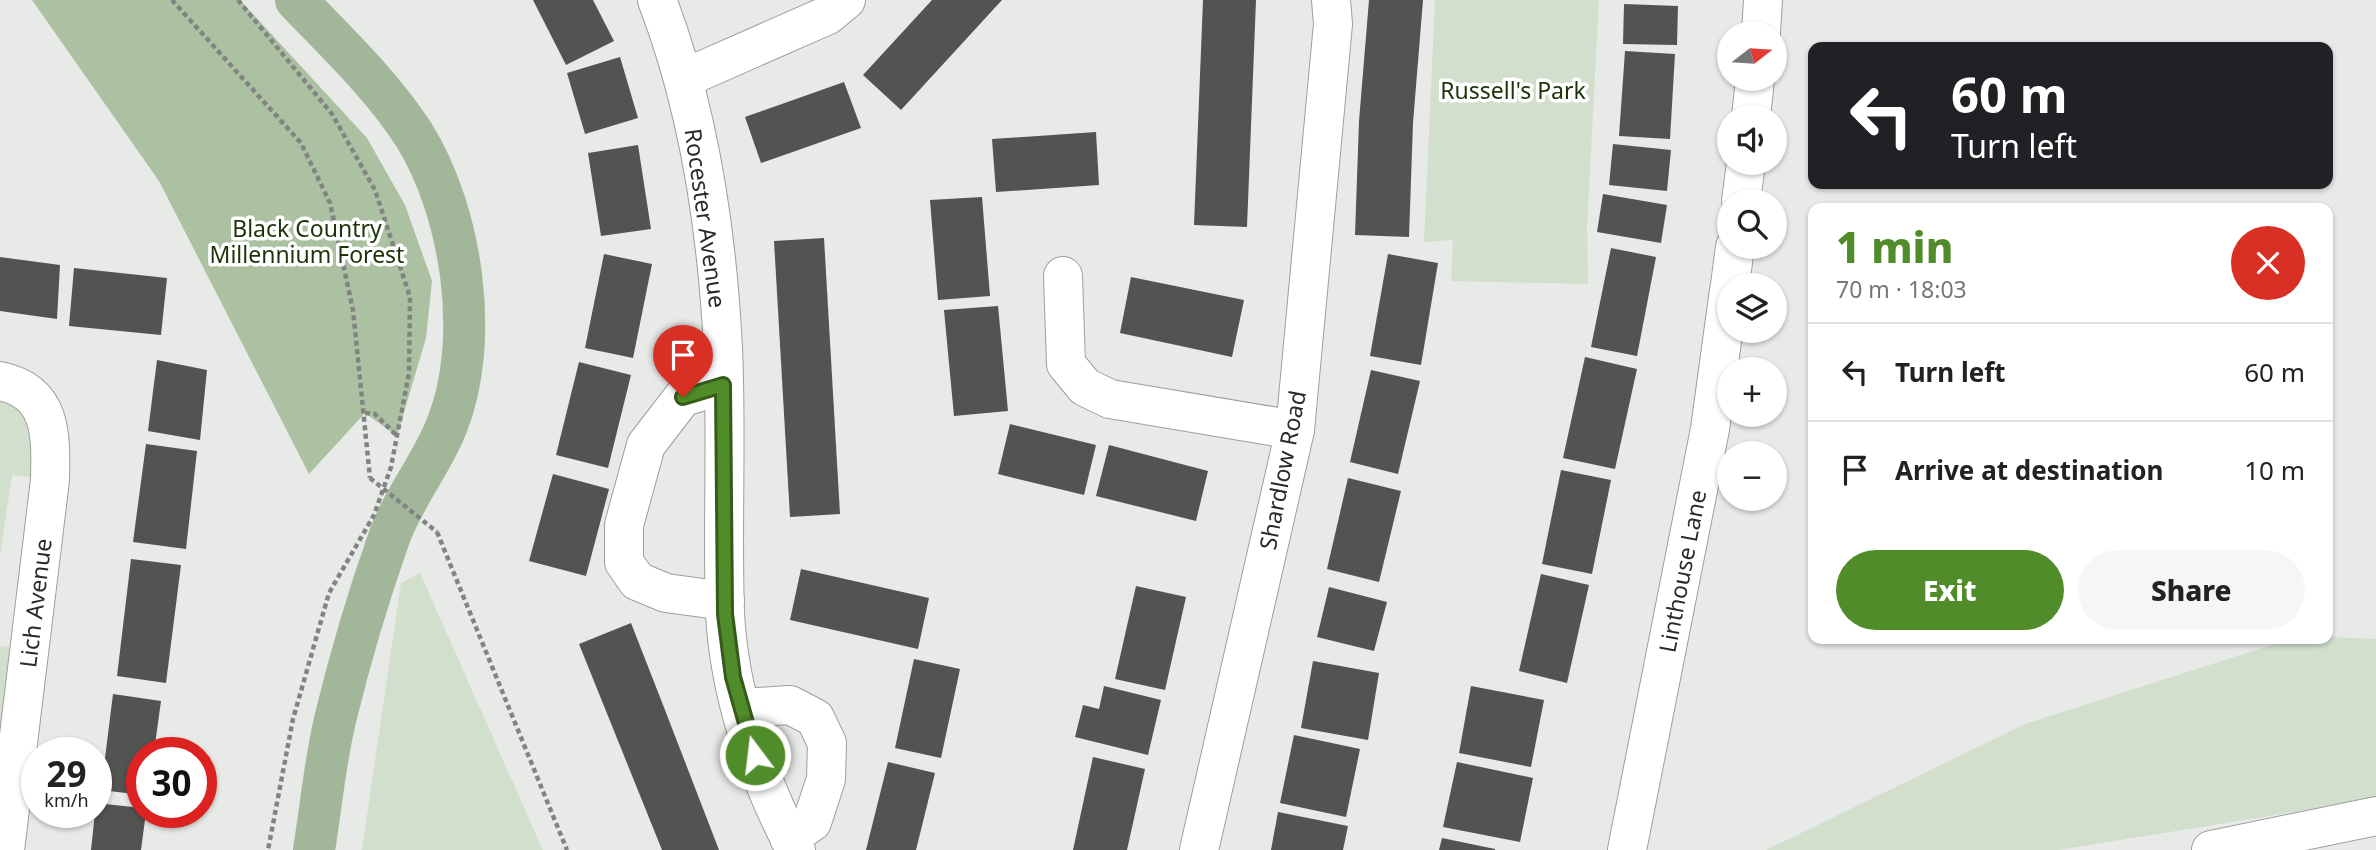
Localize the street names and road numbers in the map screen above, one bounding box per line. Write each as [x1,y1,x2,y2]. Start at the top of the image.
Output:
street label: Rocester Avenue [678,126,734,310]
street label: Shardlow Road [1251,388,1313,552]
street label: Linthouse Lane [1651,487,1713,655]
street label: Lich Avenue [11,537,59,669]

